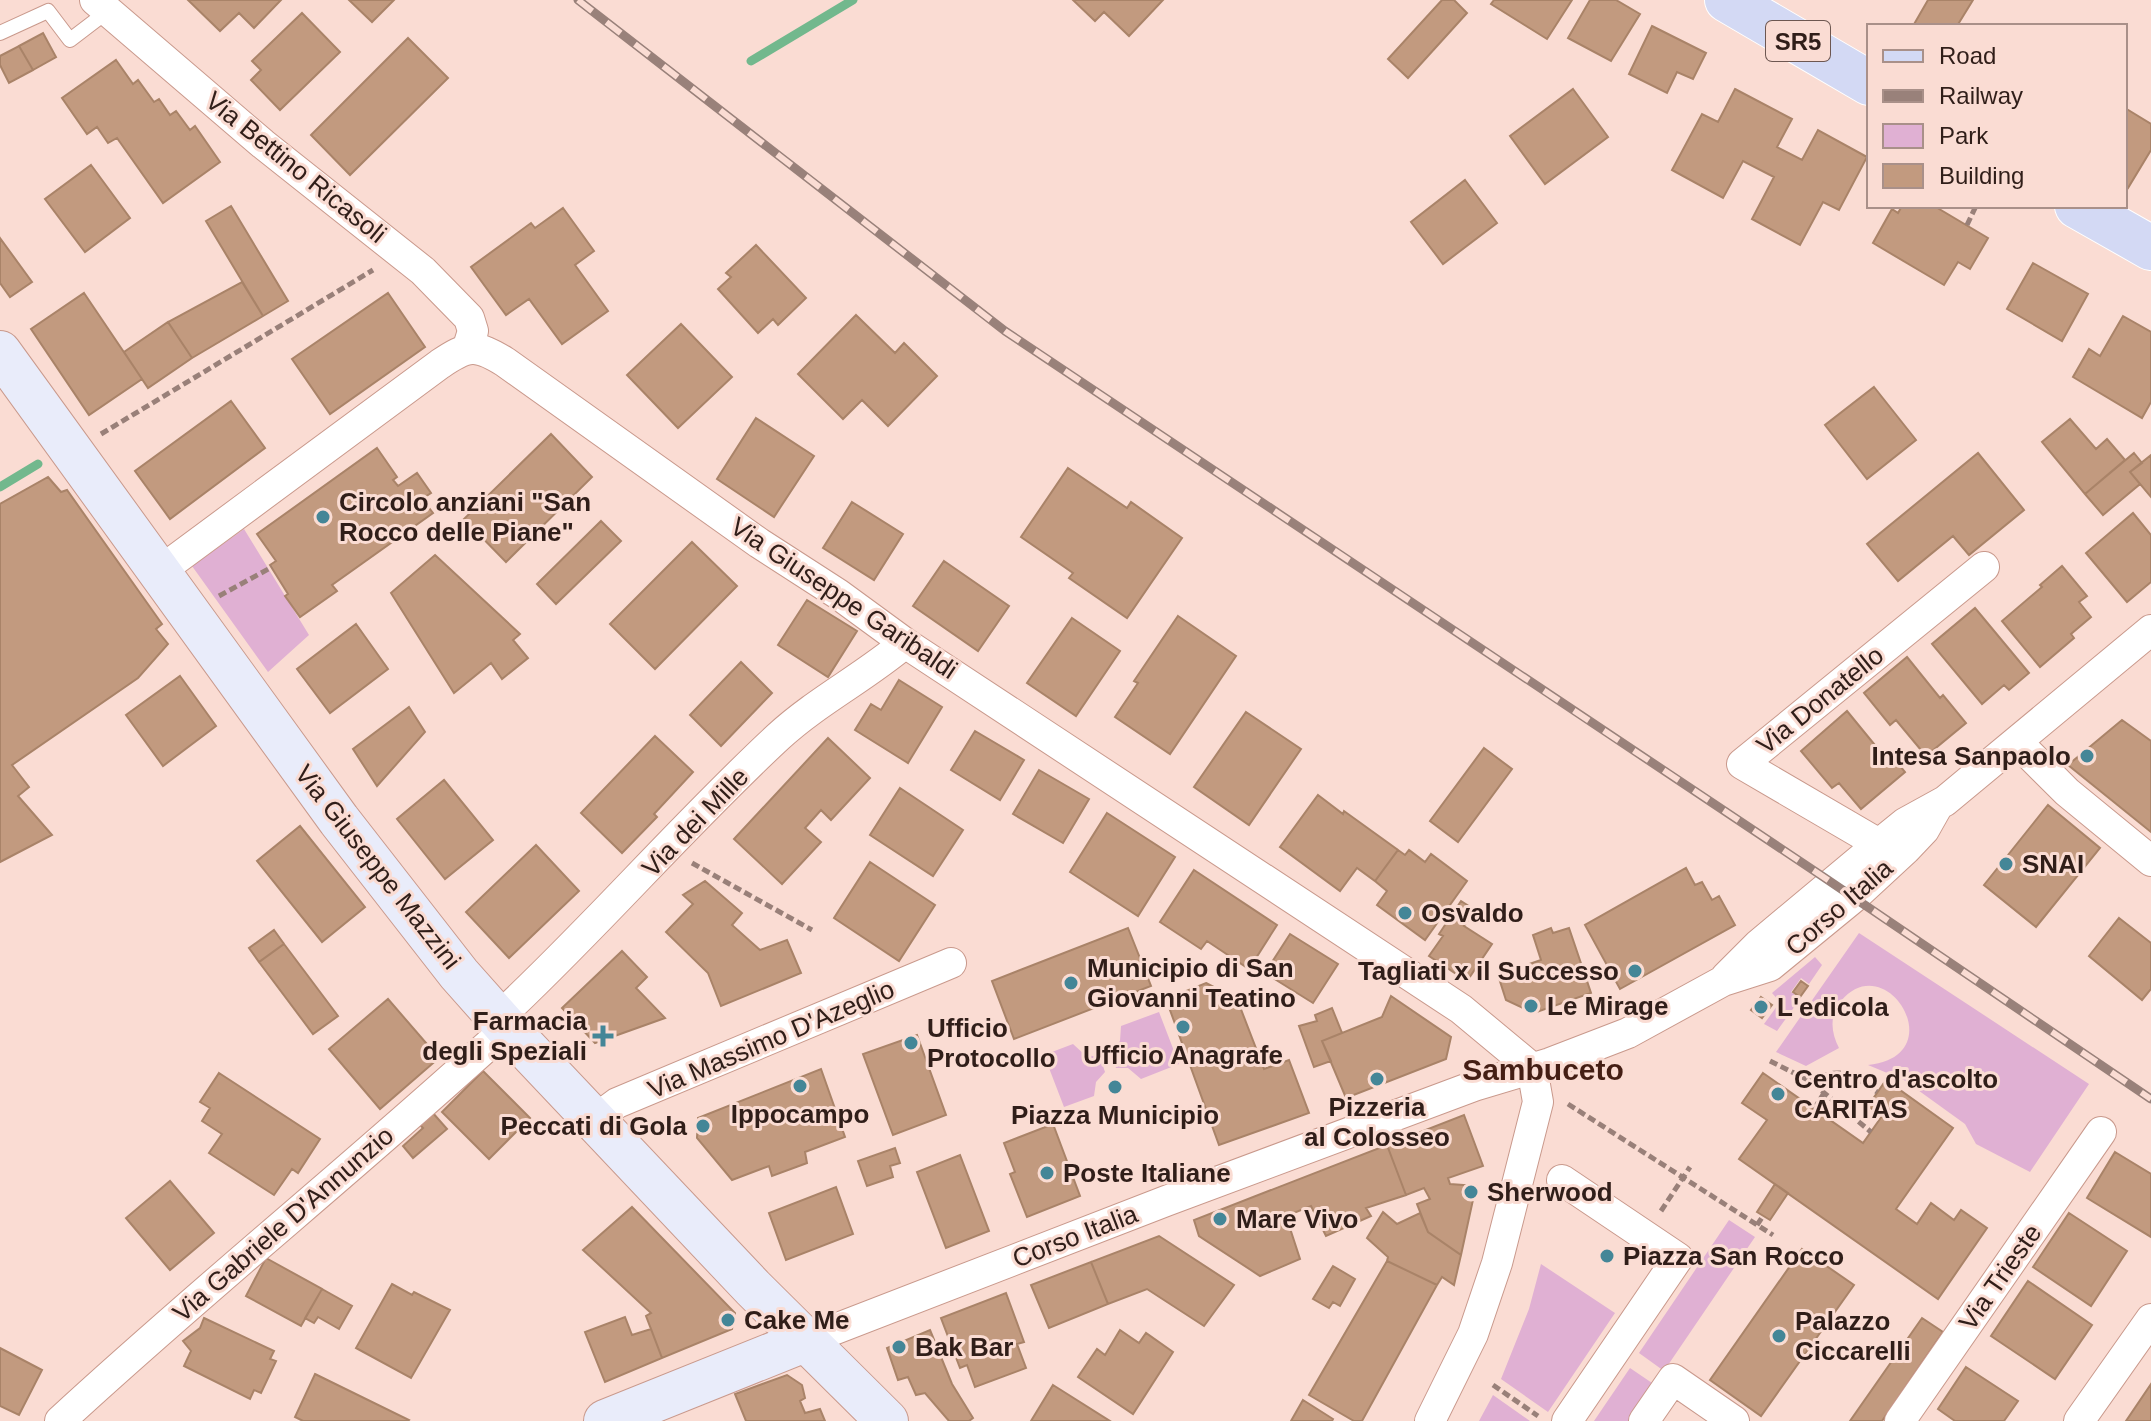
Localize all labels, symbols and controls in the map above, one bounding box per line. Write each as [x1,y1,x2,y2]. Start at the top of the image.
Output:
road number: SR5 [1766,21,1830,61]
legend [1867,24,2127,208]
text: Road [1939,42,1996,69]
text: Railway [1939,82,2023,109]
street label: Via Bettino Ricasoli [200,85,392,249]
text: Park [1939,122,1989,149]
text: Building [1939,162,2024,189]
place label: Circolo anziani "San Rocco delle Piane" [339,487,591,547]
marker: Circolo anziani "San Rocco delle Piane" [314,508,332,526]
street label: Via Giuseppe Garibaldi [725,511,963,685]
street label: Via Donatello [1751,640,1889,760]
place label: Intesa Sanpaolo [1872,741,2071,771]
marker: Intesa Sanpaolo [2078,747,2096,765]
street label: Via Giuseppe Mazzini [289,759,467,975]
street label: Via dei Mille [636,761,754,883]
place label: SNAI [2022,849,2084,879]
street label: Corso Italia [1780,852,1899,961]
marker: SNAI [1997,855,2015,873]
place label: Osvaldo [1421,898,1524,928]
marker: Osvaldo [1396,904,1414,922]
place label: Municipio di San Giovanni Teatino [1087,953,1296,1013]
place label: Tagliati x il Successo [1358,956,1619,986]
marker: Tagliati x il Successo [1626,962,1644,980]
street label: Via Massimo D'Azeglio [643,973,899,1105]
marker: Municipio di San Giovanni Teatino [1062,974,1080,992]
place label: Le Mirage [1547,991,1668,1021]
place label: L'edicola [1777,992,1889,1022]
marker: Le Mirage [1522,997,1540,1015]
marker: L'edicola [1752,998,1770,1016]
place label: Farmacia degli Speziali [422,1006,588,1066]
place label: Ufficio Protocollo [927,1013,1056,1073]
marker: Ufficio Anagrafe [1174,1018,1192,1036]
marker: Farmacia degli Speziali [594,1027,612,1045]
marker: Ufficio Protocollo [902,1034,920,1052]
place label: Ufficio Anagrafe [1083,1040,1283,1070]
district label: Sambuceto [1462,1053,1624,1086]
place label: Centro d'ascolto CARITAS [1794,1064,1998,1124]
marker: Pizzeria al Colosseo [1368,1070,1386,1088]
marker: Ippocampo [791,1077,809,1095]
marker: Piazza Municipio [1106,1078,1124,1096]
marker: Centro d'ascolto CARITAS [1769,1085,1787,1103]
place label: Pizzeria al Colosseo [1304,1092,1450,1152]
place label: Ippocampo [731,1099,869,1129]
place label: Piazza Municipio [1011,1100,1219,1130]
place label: Peccati di Gola [501,1111,688,1141]
marker: Peccati di Gola [694,1117,712,1135]
street label: Via Gabriele D'Annunzio [167,1120,399,1328]
place label: Poste Italiane [1063,1158,1231,1188]
marker: Poste Italiane [1038,1164,1056,1182]
place label: Sherwood [1487,1177,1613,1207]
marker: Sherwood [1462,1183,1480,1201]
street label: Corso Italia [1008,1198,1142,1274]
place label: Mare Vivo [1236,1204,1358,1234]
marker: Mare Vivo [1211,1210,1229,1228]
street label: Via Trieste [1953,1218,2047,1336]
place label: Piazza San Rocco [1623,1241,1844,1271]
marker: Piazza San Rocco [1598,1247,1616,1265]
place label: Cake Me [744,1305,850,1335]
place label: Palazzo Ciccarelli [1795,1306,1911,1366]
marker: Cake Me [719,1311,737,1329]
marker: Palazzo Ciccarelli [1770,1327,1788,1345]
place label: Bak Bar [915,1332,1013,1362]
marker: Bak Bar [890,1338,908,1356]

